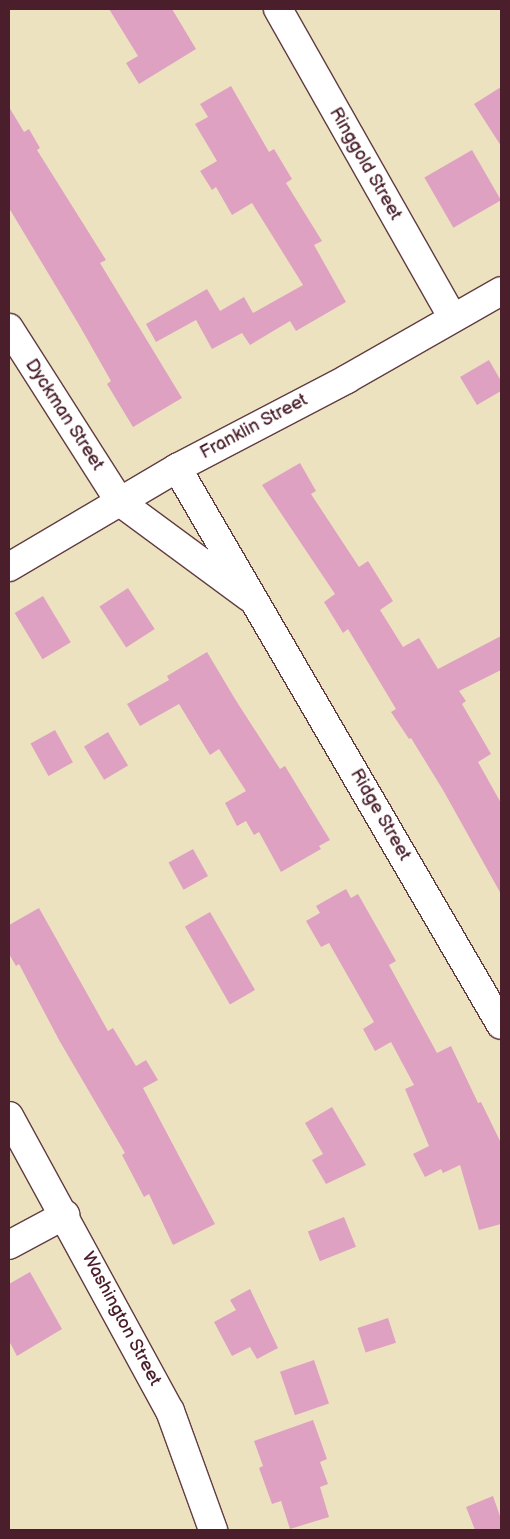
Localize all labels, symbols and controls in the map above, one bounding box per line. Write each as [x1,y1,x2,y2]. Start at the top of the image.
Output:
street label: Ringgold Street [324,104,406,224]
street label: Dyckman Street [20,355,108,475]
street label: Franklin Street [197,390,311,464]
street label: Ridge Street [345,765,415,865]
street label: Washington Street [77,1248,165,1390]

